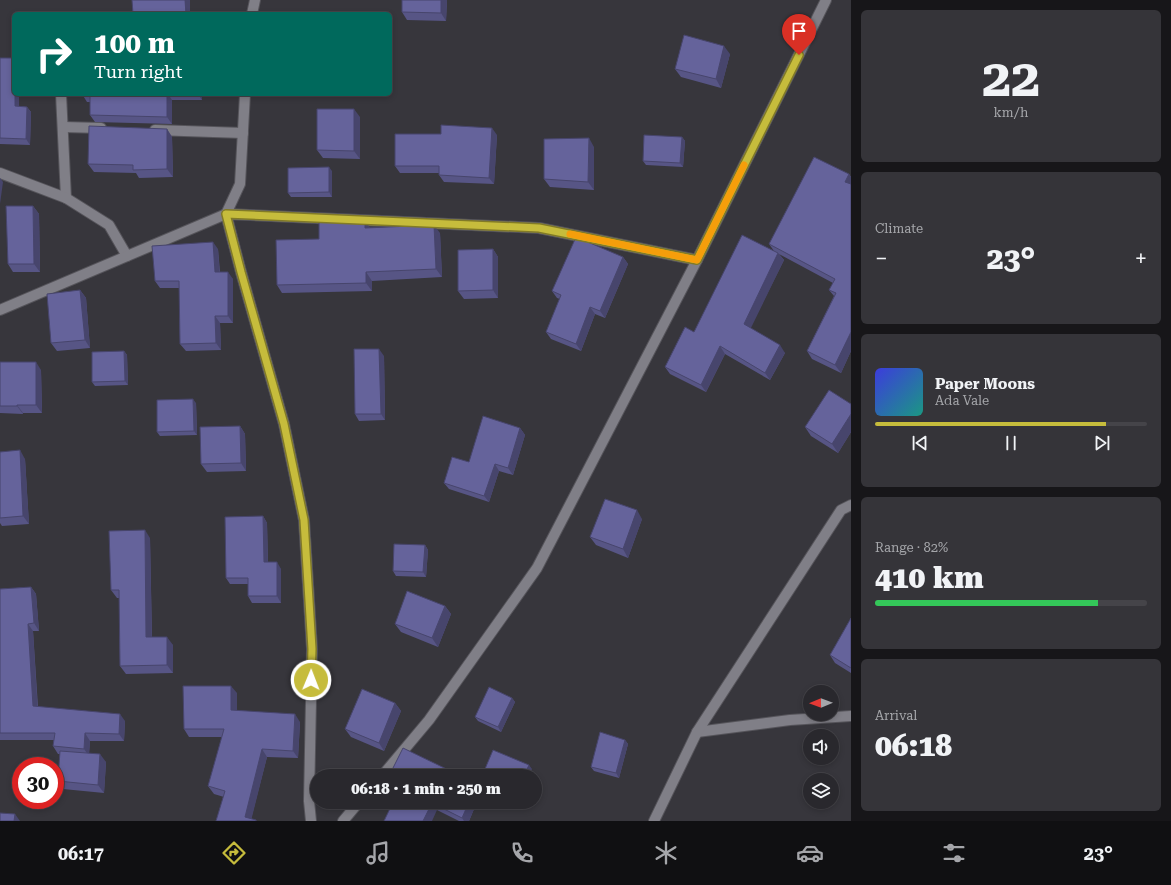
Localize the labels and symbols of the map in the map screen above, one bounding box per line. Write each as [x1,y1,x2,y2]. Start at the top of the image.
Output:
pin [782,14,816,55]
position arrow [290,659,332,701]
north arrow [803,685,839,721]
speed limit sign: 30 [12,757,64,809]

